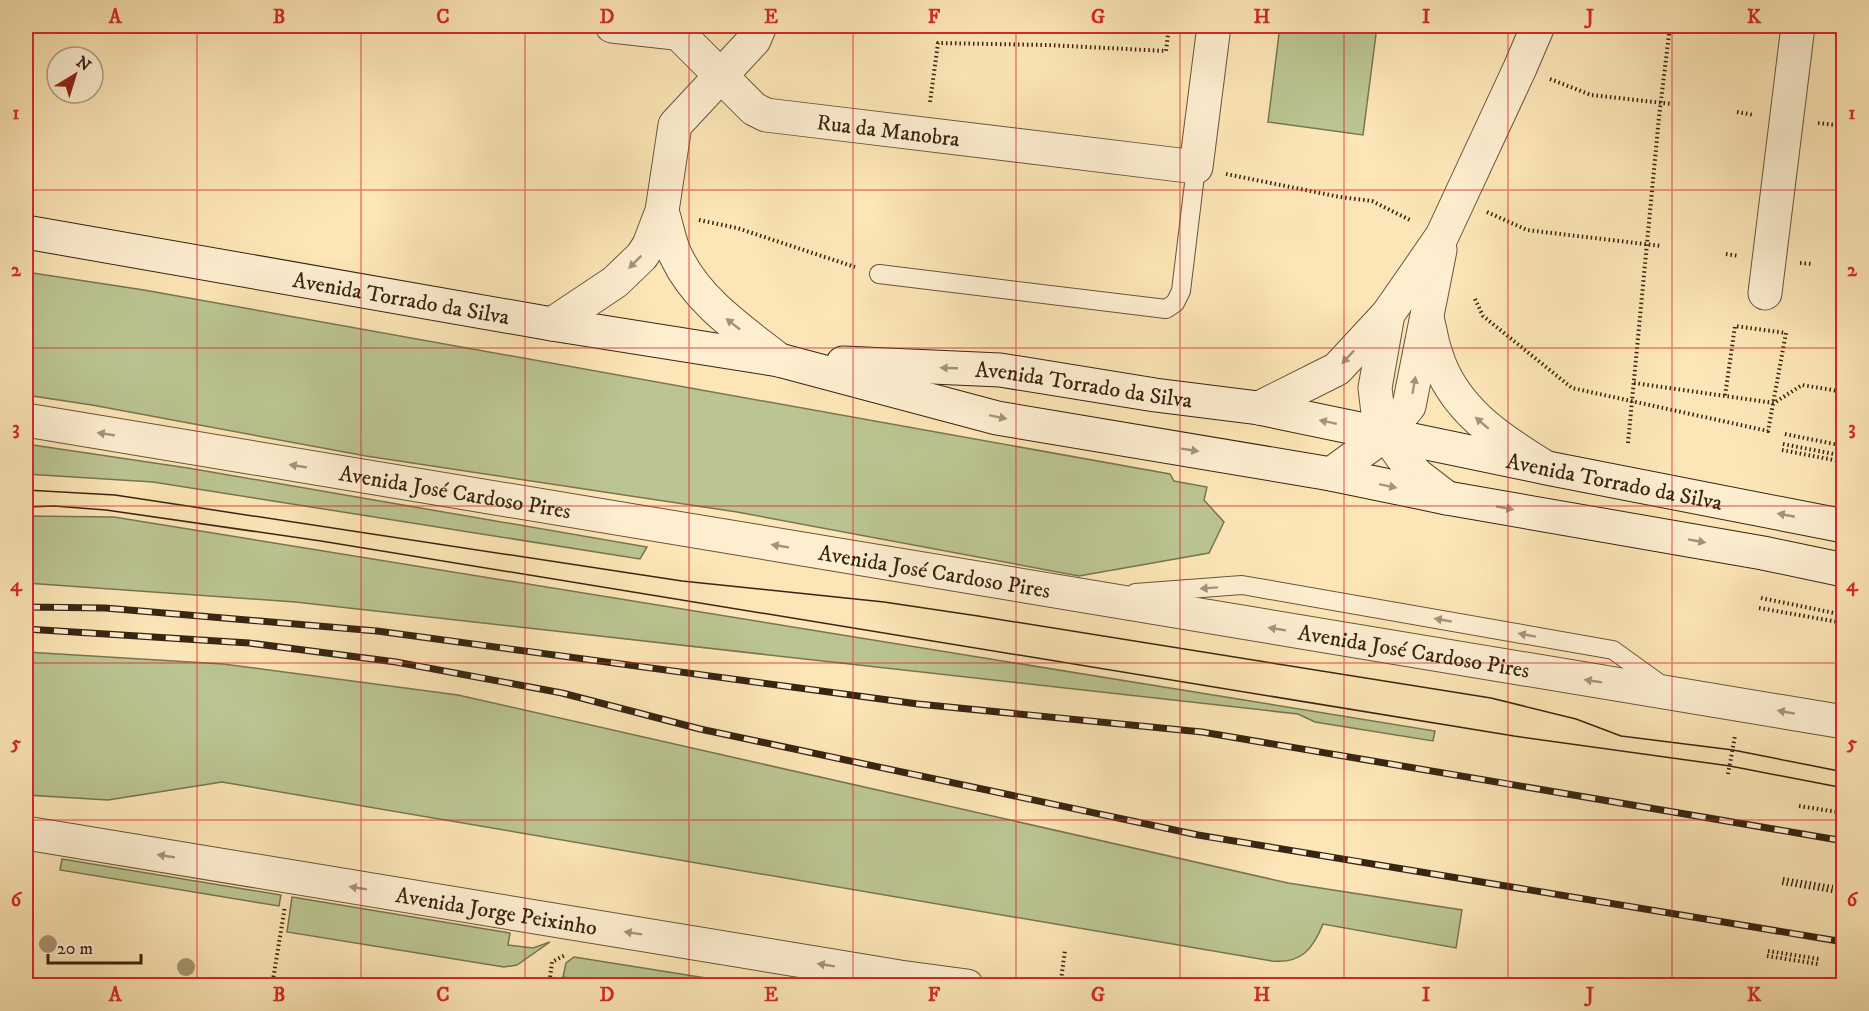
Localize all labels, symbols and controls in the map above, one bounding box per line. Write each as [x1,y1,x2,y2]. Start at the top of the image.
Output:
text: A [108,5,123,30]
text: B [273,5,285,30]
text: C [436,5,450,30]
text: D [600,5,615,30]
text: E [764,5,778,30]
text: F [928,5,941,30]
text: G [1091,5,1105,30]
text: H [1254,5,1271,30]
text: I [1422,5,1430,30]
text: J [1584,5,1594,30]
text: K [1747,5,1762,30]
north arrow [45,45,105,105]
text: N [72,52,95,76]
text: 1 [12,101,20,126]
text: 1 [1848,101,1856,126]
street label: Rua da Manobra [815,109,962,153]
one-way arrow [629,255,643,269]
text: 2 [11,258,22,283]
text: 2 [1847,258,1858,283]
street label: Avenida Torrado da Silva [291,267,512,331]
one-way arrow [725,317,741,330]
one-way arrow [1342,349,1355,364]
street label: Avenida Torrado da Silva [974,357,1194,415]
one-way arrow [939,363,958,372]
one-way arrow [1409,375,1418,394]
one-way arrow [989,413,1007,423]
text: 3 [12,416,20,441]
text: 3 [1848,416,1856,441]
one-way arrow [1319,417,1338,426]
one-way arrow [1475,417,1490,430]
one-way arrow [96,429,115,438]
one-way arrow [1181,446,1200,455]
street label: Avenida Torrado da Silva [1504,448,1725,517]
street label: Avenida José Cardoso Pires [337,460,573,525]
one-way arrow [288,461,307,470]
one-way arrow [1379,482,1398,491]
one-way arrow [1496,504,1515,513]
one-way arrow [1776,510,1795,519]
one-way arrow [1688,537,1707,546]
street label: Avenida José Cardoso Pires [816,540,1052,605]
one-way arrow [771,541,790,550]
text: 4 [10,573,23,598]
text: 4 [1846,573,1859,598]
one-way arrow [1200,583,1219,593]
one-way arrow [1434,616,1453,625]
street label: Avenida José Cardoso Pires [1296,620,1532,685]
one-way arrow [1267,624,1286,633]
one-way arrow [1517,630,1536,639]
one-way arrow [1584,676,1603,685]
one-way arrow [1776,708,1795,717]
text: 5 [10,731,21,756]
text: 5 [1846,731,1857,756]
one-way arrow [156,851,175,860]
street label: Avenida Jorge Peixinho [394,882,599,942]
one-way arrow [348,883,367,892]
text: 6 [11,888,23,913]
text: 6 [1847,888,1859,913]
scale bar [48,927,141,965]
one-way arrow [624,928,643,937]
text: 20 m [57,938,93,960]
one-way arrow [816,960,835,969]
text: A [108,983,123,1008]
text: B [273,983,285,1008]
text: C [436,983,450,1008]
text: D [600,983,615,1008]
text: E [764,983,778,1008]
text: F [928,983,941,1008]
text: G [1091,983,1105,1008]
text: H [1254,983,1271,1008]
text: I [1422,983,1430,1008]
text: J [1584,983,1594,1008]
text: K [1747,983,1762,1008]

